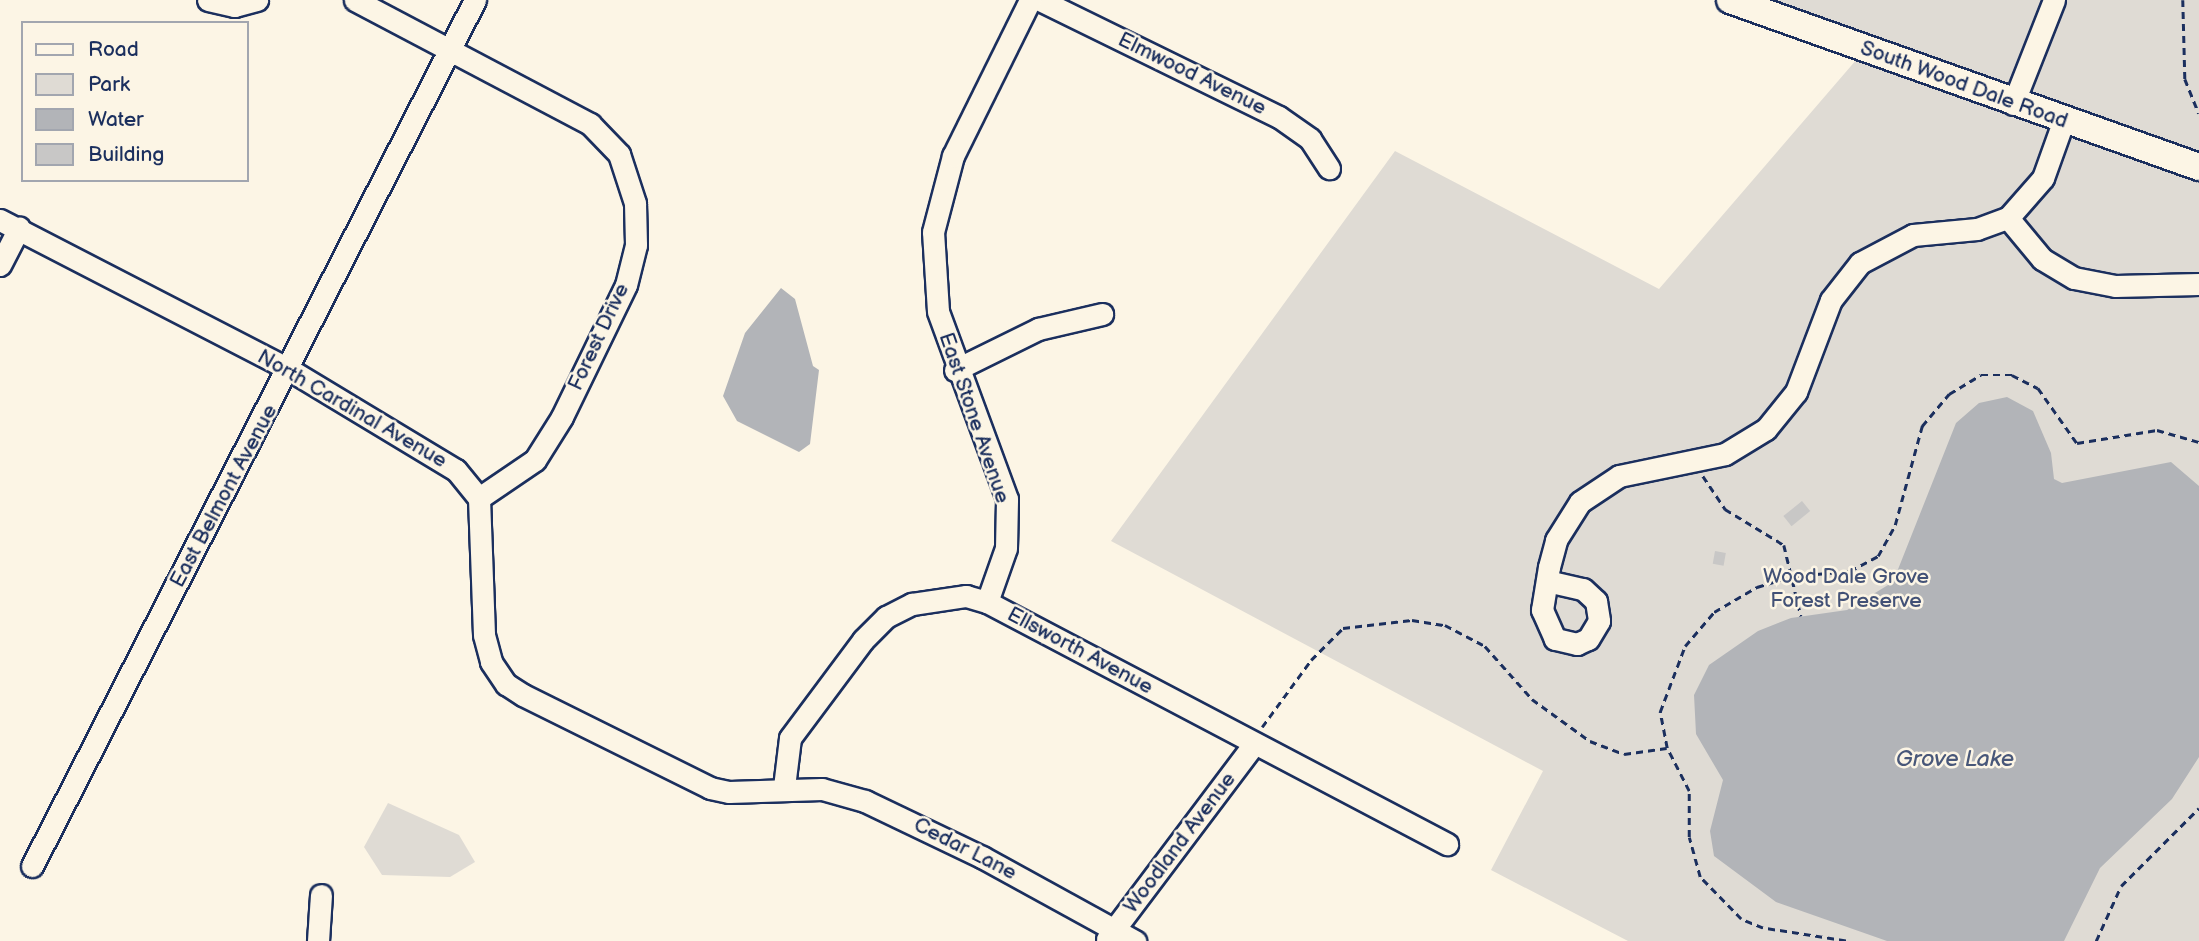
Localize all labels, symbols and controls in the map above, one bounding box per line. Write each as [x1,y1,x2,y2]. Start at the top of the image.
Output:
legend [21,21,248,182]
street label: Elmwood Avenue [1114,27,1270,121]
street label: South Wood Dale Road [1856,36,2072,134]
text: Road [88,37,139,62]
text: Park [88,72,130,97]
text: Water [88,107,144,132]
text: Building [88,142,164,167]
street label: Forest Drive [563,279,635,395]
street label: East Stone Avenue [933,329,1015,507]
street label: North Cardinal Avenue [253,344,451,474]
street label: East Belmont Avenue [165,400,283,592]
park label: Wood Dale Grove Forest Preserve [1763,564,1929,614]
street label: Ellsworth Avenue [1003,602,1157,700]
water label: Grove Lake [1896,745,2014,773]
street label: Woodland Avenue [1119,767,1241,919]
street label: Cedar Lane [909,812,1021,886]

